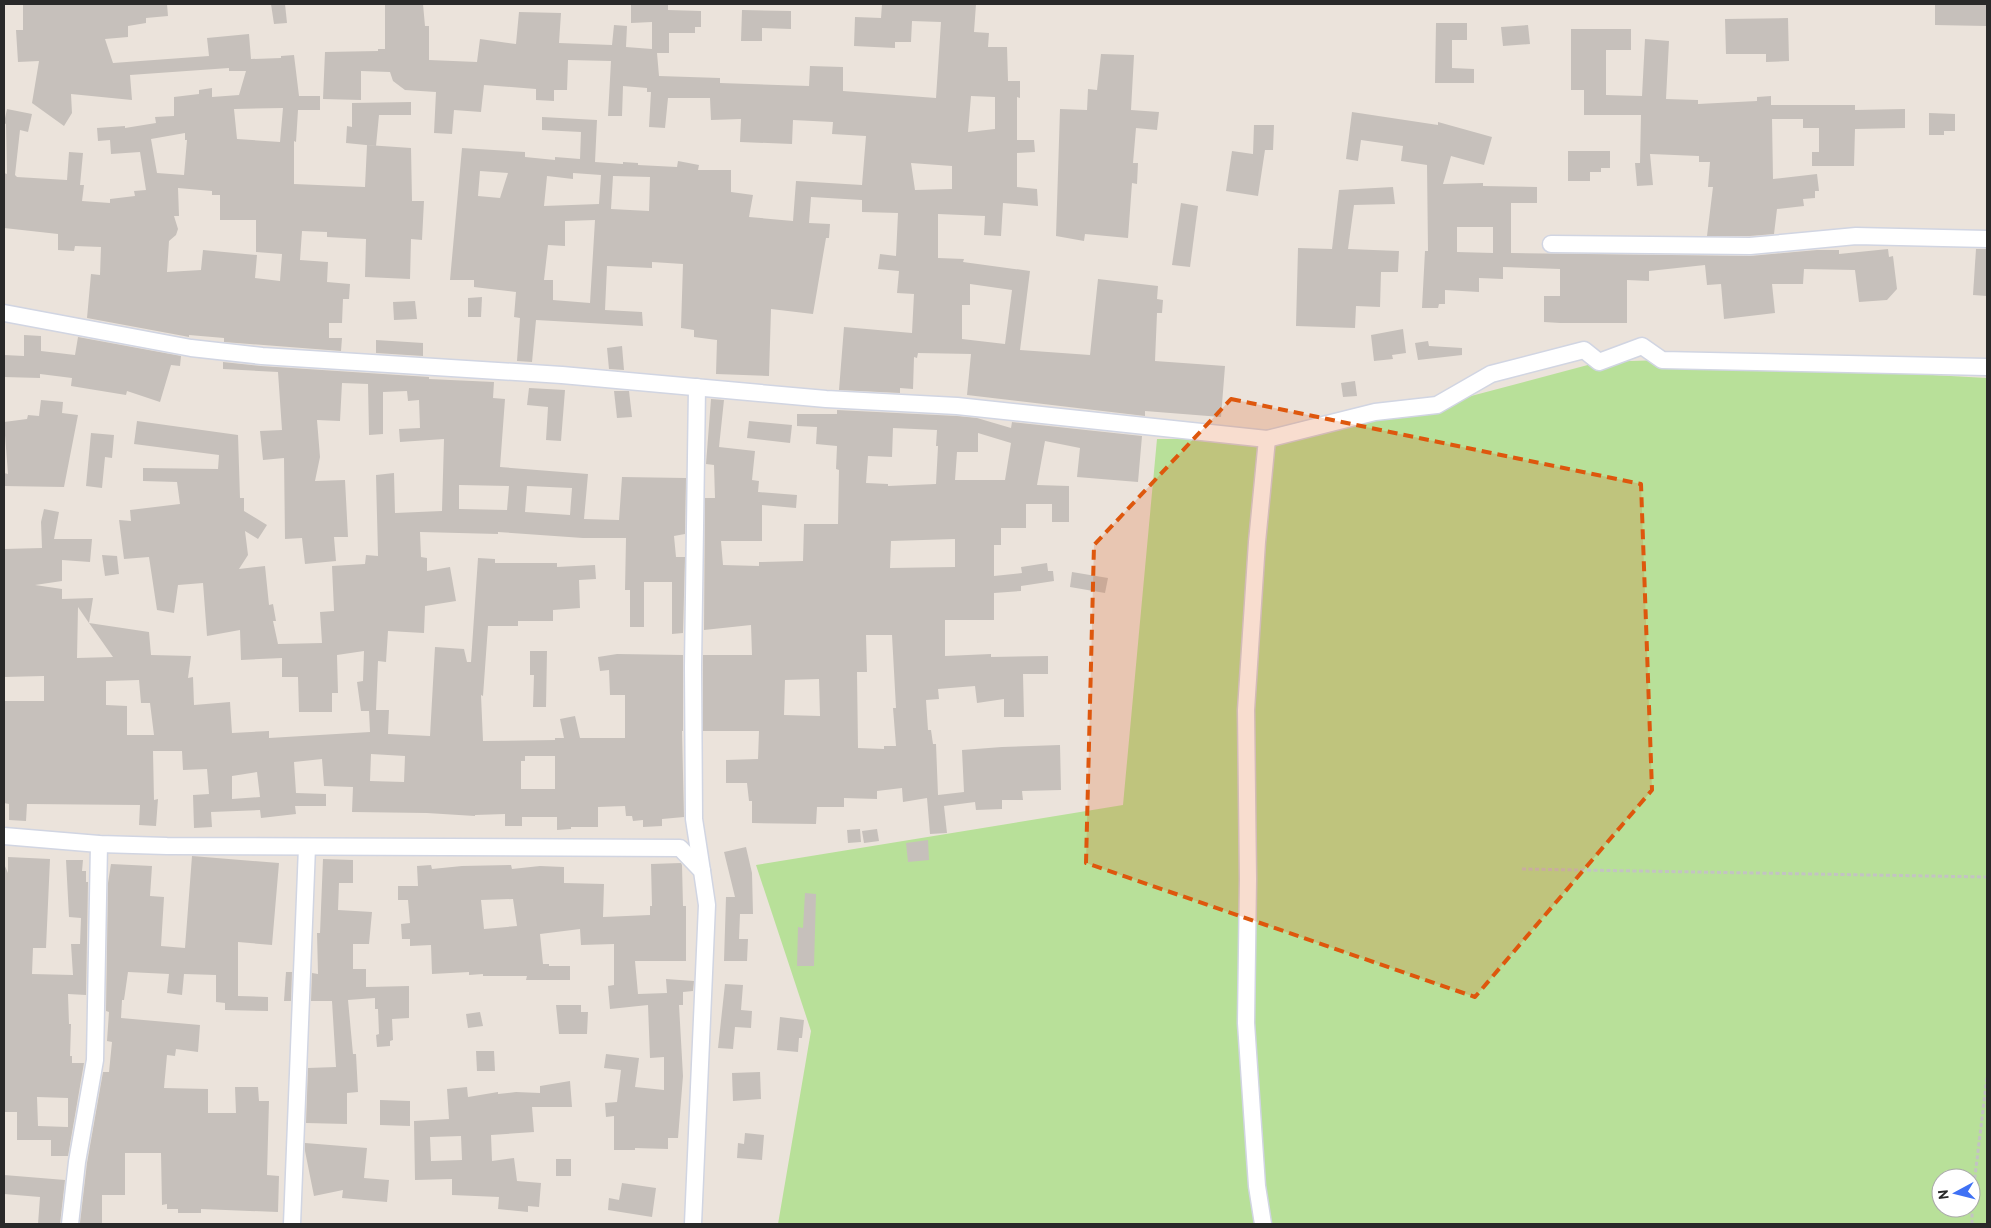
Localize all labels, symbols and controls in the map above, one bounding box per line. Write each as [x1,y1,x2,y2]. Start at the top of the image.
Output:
north arrow [1931,1168,1981,1218]
text: N [1936,1188,1954,1200]

